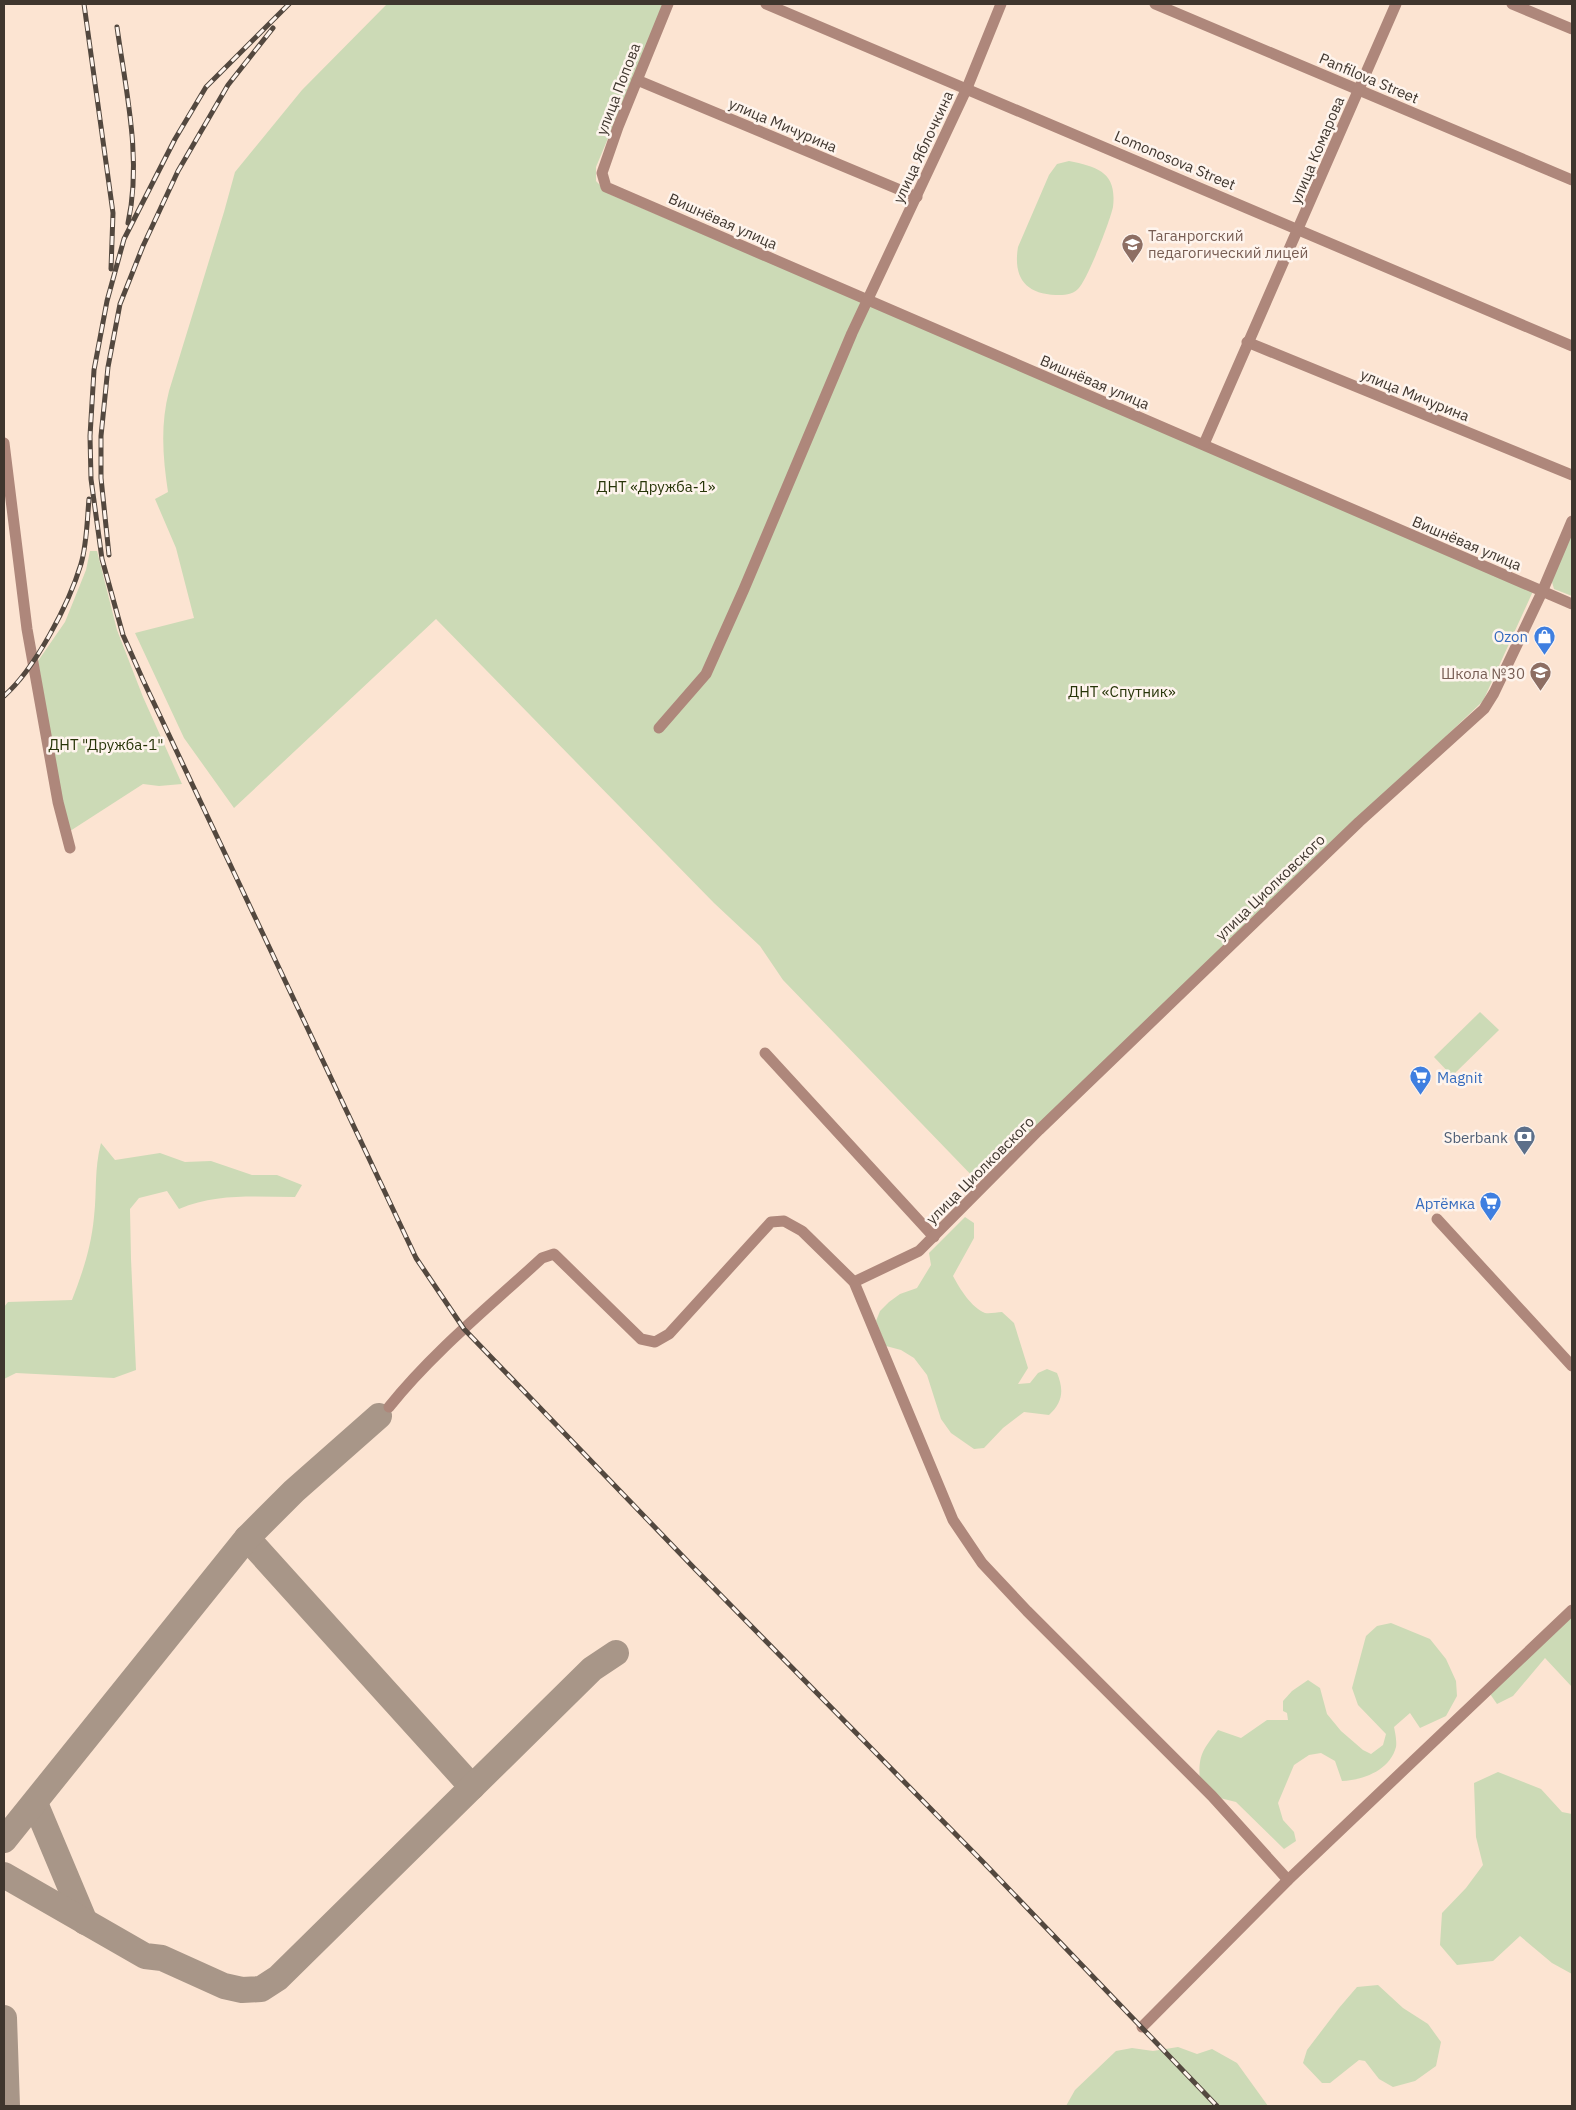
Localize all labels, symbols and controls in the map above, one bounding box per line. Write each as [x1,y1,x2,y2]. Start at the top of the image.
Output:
street label: улица Попова [592,40,644,138]
street label: Panfilova Street [1316,48,1422,108]
street label: улица Яблочкина [889,88,957,206]
street label: улица Комарова [1286,93,1348,207]
street label: улица Мичурина [726,94,840,156]
street label: Lomonosova Street [1112,126,1238,194]
street label: Вишнёвая улица [666,189,780,253]
place label: Таганрогский педагогический лицей [1148,226,1308,262]
school or university icon: Таганрогский педагогический лицей [1120,232,1144,263]
street label: Вишнёвая улица [1037,350,1153,414]
street label: улица Мичурина [1358,364,1472,426]
park label: ДНТ «Дружба-1» [597,477,716,496]
street label: Вишнёвая улица [1409,511,1525,575]
shop icon: Ozon [1532,624,1556,655]
place label: Ozon [1494,627,1528,646]
school or university icon: Школа №30 [1529,661,1553,692]
place label: Школа №30 [1441,664,1525,683]
park label: ДНТ «Спутник» [1068,682,1176,701]
park label: ДНТ "Дружба-1" [48,735,164,754]
street label: улица Циолковского [1211,830,1329,944]
supermarket icon: Magnit [1409,1065,1433,1096]
place label: Magnit [1437,1068,1483,1087]
street label: улица Циолковского [922,1112,1038,1228]
bank icon: Sberbank [1512,1125,1536,1156]
place label: Sberbank [1444,1128,1508,1147]
supermarket icon: Артёмка [1479,1191,1503,1222]
place label: Артёмка [1415,1194,1475,1213]

